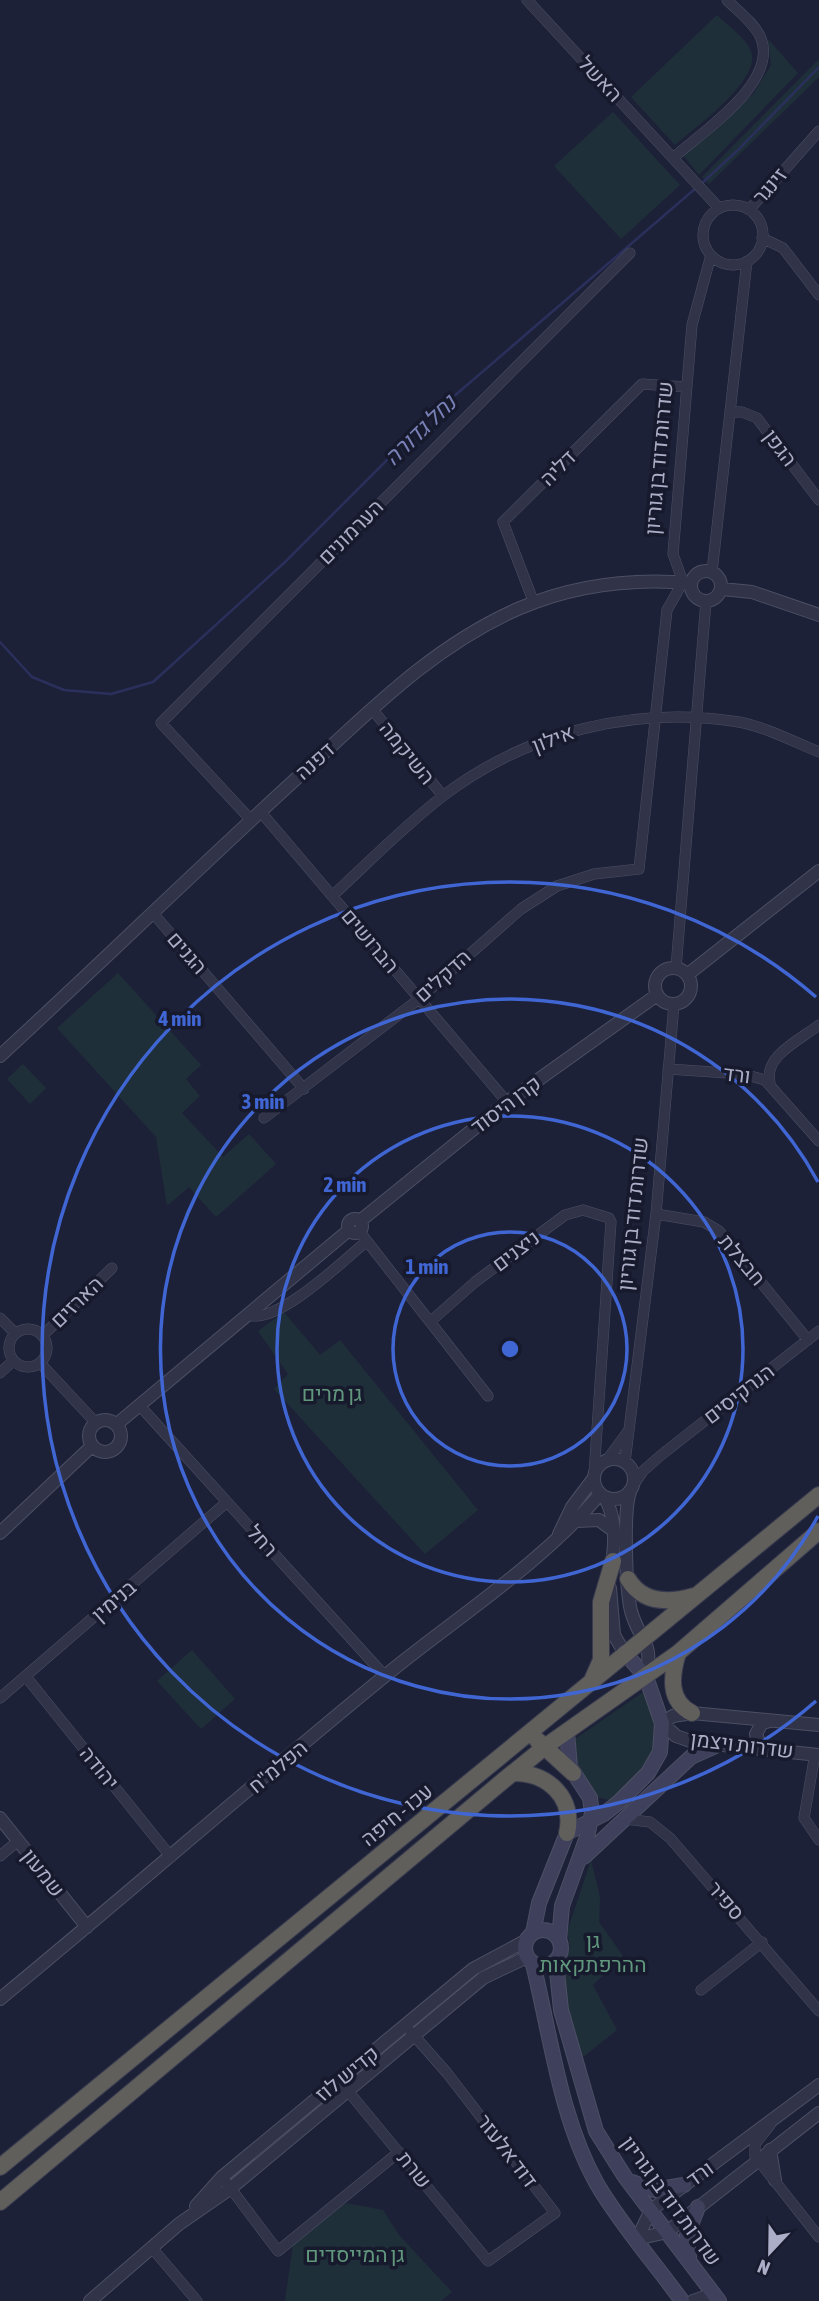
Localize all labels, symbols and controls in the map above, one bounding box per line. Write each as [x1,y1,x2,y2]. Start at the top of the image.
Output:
street label: האשל [574,51,628,106]
street label: זינגר [747,162,791,208]
street label: שדרות דוד בן גוריון [639,380,677,536]
water label: נחל גדורה [379,388,462,471]
street label: הגפן [759,424,802,470]
street label: דליה [535,444,580,490]
street label: הערמונים [313,494,388,569]
street label: השיקמה [375,716,440,789]
street label: אילון [528,719,577,757]
street label: דפנה [290,737,339,784]
street label: הברושים [337,903,404,977]
street label: הגנים [163,926,212,978]
street label: הדקלים [409,944,475,1007]
text: 4 min [158,1006,201,1030]
street label: ורד [722,1060,752,1088]
street label: קרן היסוד [466,1070,545,1138]
text: 3 min [242,1089,284,1113]
street label: שדרות דוד בן גוריון [612,1136,652,1292]
text: 2 min [324,1172,366,1196]
street label: ניצנים [487,1225,544,1276]
street label: חבצלת [715,1229,771,1290]
text: 1 min [406,1254,448,1278]
street label: הארזים [45,1271,107,1332]
centre of rings [498,1337,522,1361]
street label: הנרקיסים [698,1358,778,1428]
park label: גן מרים [302,1381,362,1405]
street label: רחל [243,1520,283,1561]
street label: בנימין [86,1575,140,1626]
street label: שדרות ויצמן [689,1726,795,1762]
street label: הפלמ"ח [243,1735,312,1798]
street label: יהודה [75,1741,124,1794]
street label: עכו - חיפה [356,1778,437,1850]
street label: שמעון [18,1844,70,1901]
street label: ספיר [704,1876,750,1925]
park label: גן ההרפתקאות [539,1928,647,1976]
street label: קדיש לוז [310,2041,383,2106]
street label: דוד אלעזר [473,2109,543,2192]
street label: שדרות דוד בן גוריון [617,2131,727,2270]
street label: שרת [393,2146,437,2193]
street label: ורד [681,2155,718,2191]
north arrow [735,2217,805,2287]
park label: גן המייסדים [305,2242,405,2266]
text: N [754,2255,773,2280]

